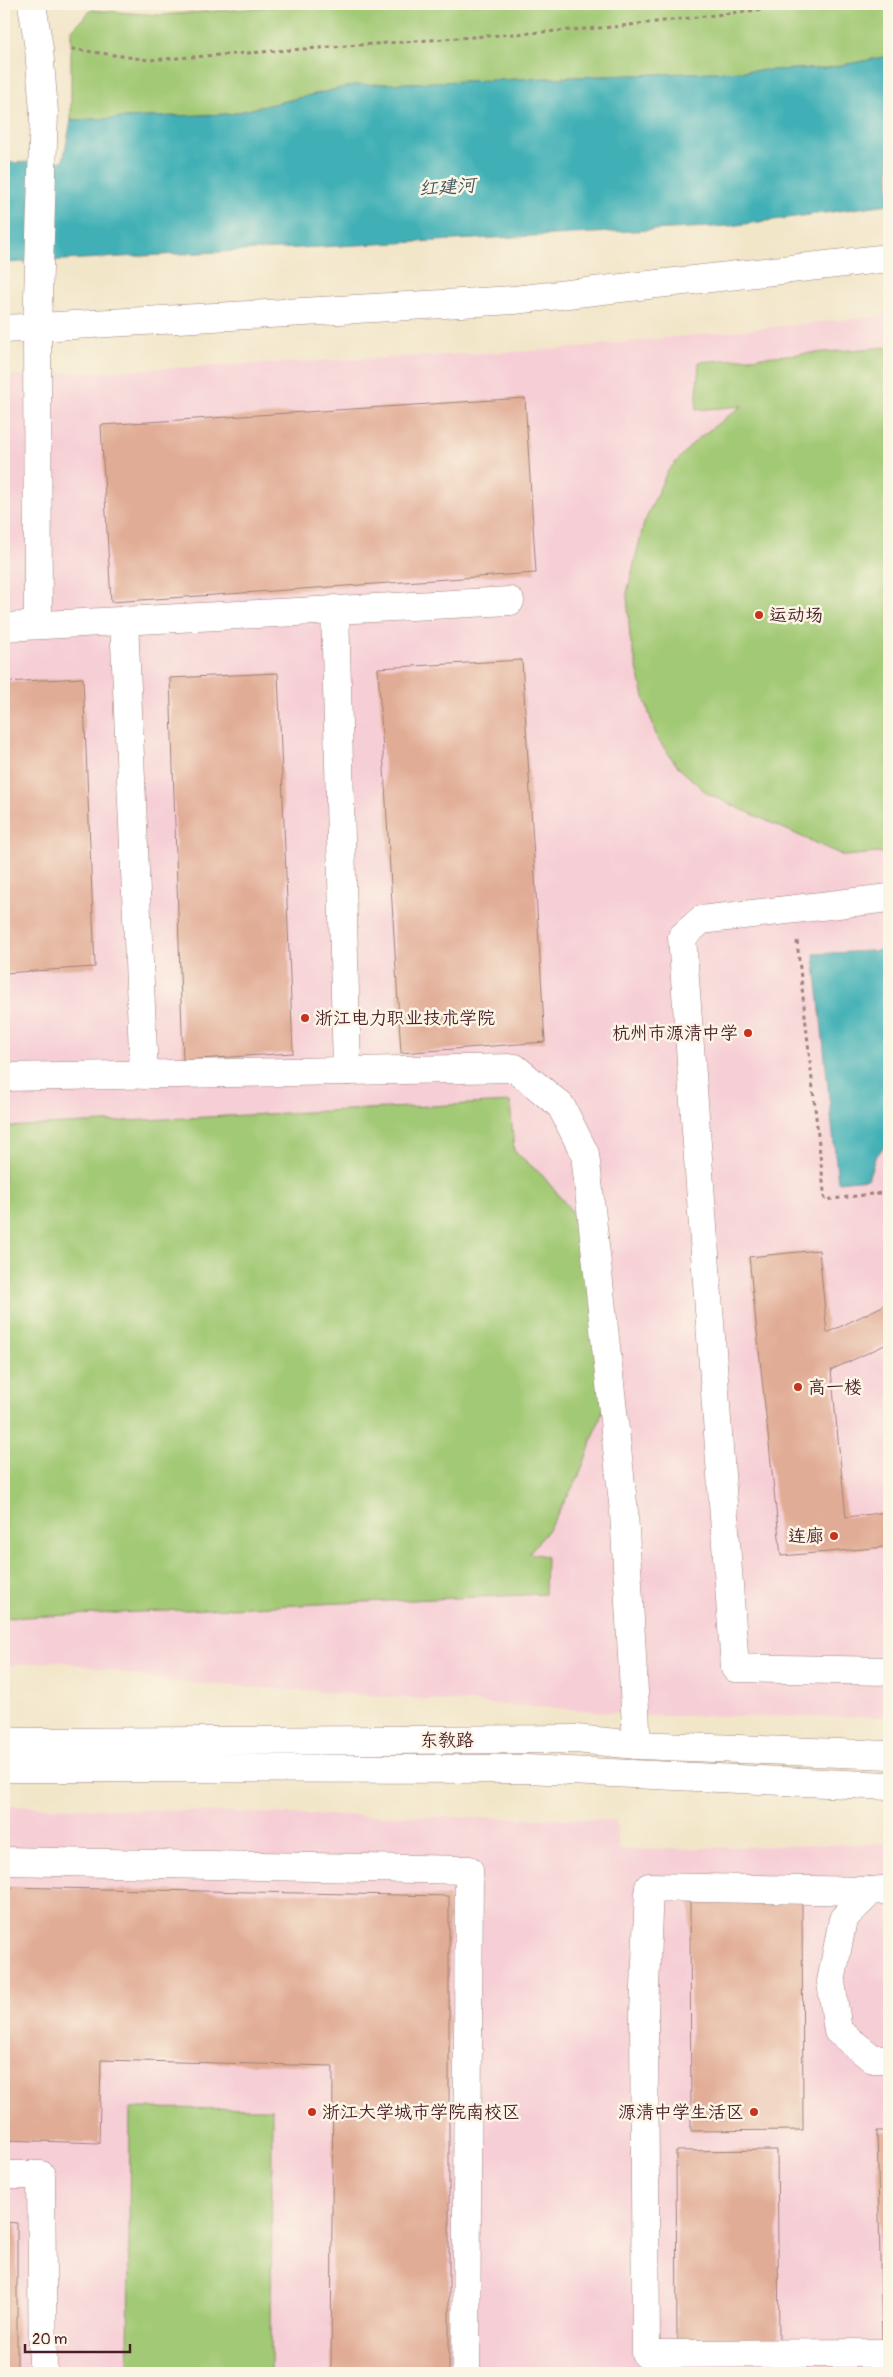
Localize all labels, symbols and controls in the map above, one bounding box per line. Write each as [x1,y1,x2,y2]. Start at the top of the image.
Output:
water label: 红建河 [418,173,479,201]
place label: 运动场 [769,604,823,627]
marker: 运动场 [753,609,765,621]
place label: 浙江电力职业技术学院 [315,1007,495,1030]
marker: 浙江电力职业技术学院 [299,1012,311,1024]
place label: 杭州市源清中学 [612,1022,738,1045]
marker: 杭州市源清中学 [742,1027,754,1039]
place label: 高一楼 [808,1376,862,1399]
marker: 高一楼 [792,1381,804,1393]
place label: 连廊 [788,1525,824,1548]
marker: 连廊 [828,1530,840,1542]
street label: 东教路 [420,1729,474,1752]
place label: 浙江大学城市学院南校区 [322,2101,520,2124]
place label: 源清中学生活区 [618,2101,744,2124]
marker: 浙江大学城市学院南校区 [306,2106,318,2118]
marker: 源清中学生活区 [748,2106,760,2118]
scale bar [25,2322,130,2354]
text: 20 m [32,2330,67,2349]

